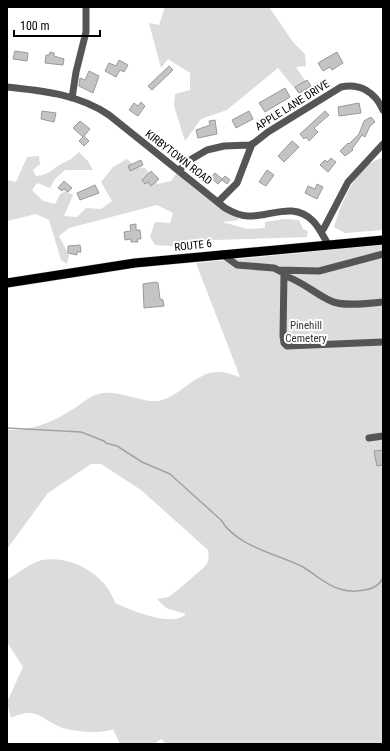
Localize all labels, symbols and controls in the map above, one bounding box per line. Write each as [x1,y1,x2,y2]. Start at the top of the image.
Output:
scale bar [14,12,100,38]
text: 100 m [20,19,50,33]
street label: APPLE LANE DRIVE [253,77,332,133]
street label: KIRBYTOWN ROAD [143,127,215,187]
street label: ROUTE 6 [174,237,213,254]
park label: Pinehill Cemetery [285,319,327,345]

